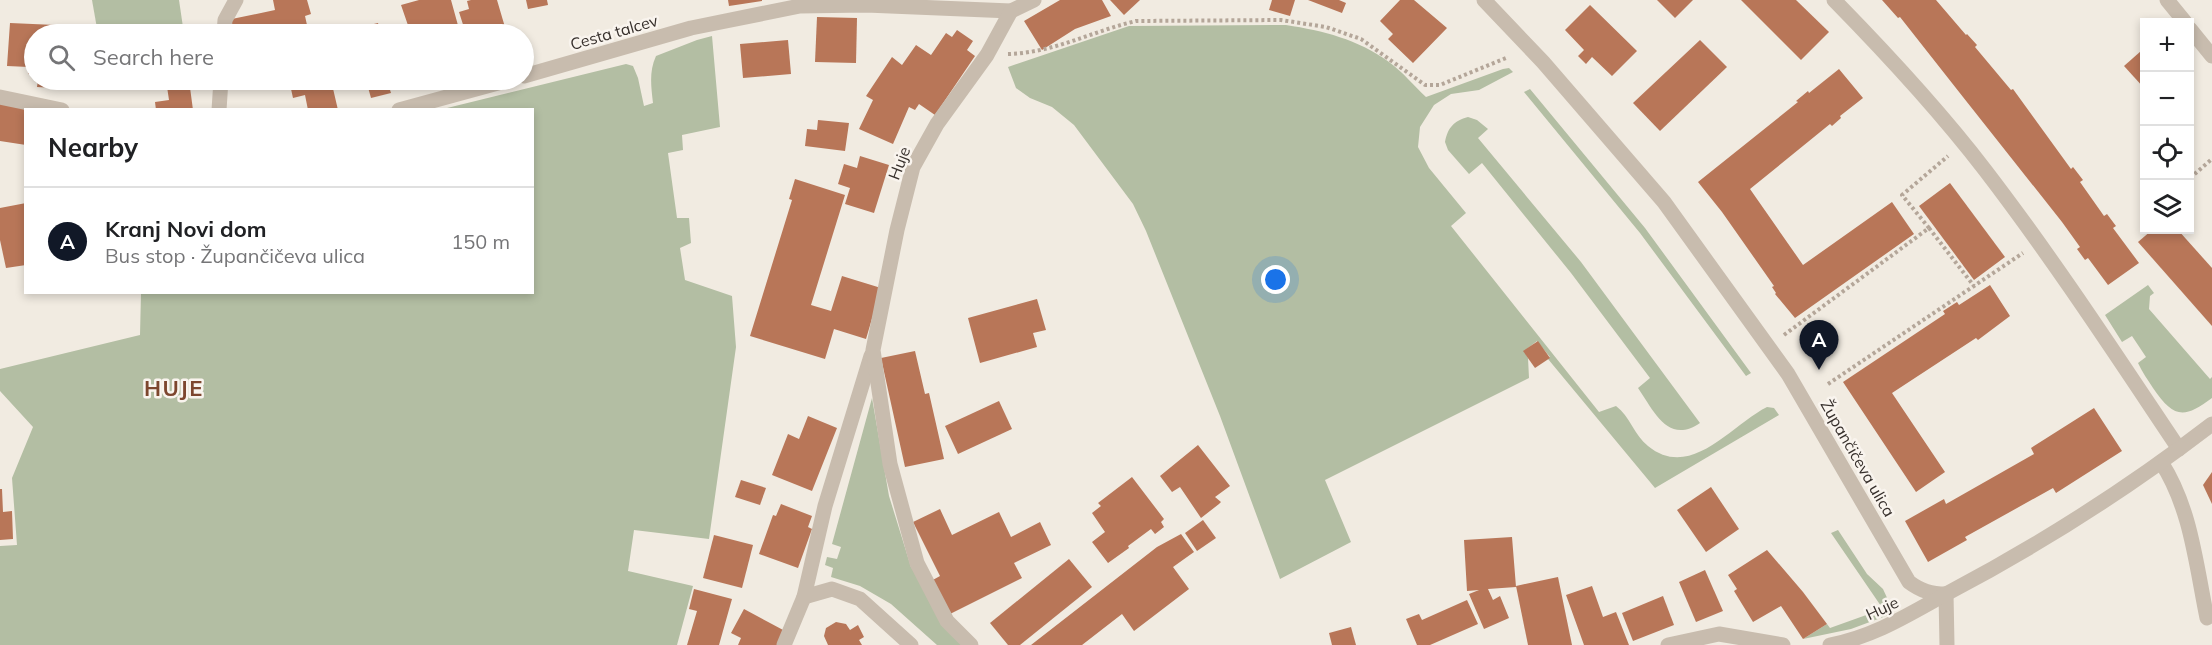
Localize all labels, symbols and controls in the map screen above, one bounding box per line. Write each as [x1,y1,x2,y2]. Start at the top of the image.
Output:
street label: Cesta talcev [568,10,661,54]
map controls [2140,18,2194,234]
button: + [2140,18,2194,72]
search box [24,24,534,90]
icon: search [45,41,78,74]
text: Search here [93,43,214,71]
button: − [2140,72,2194,126]
button: locate [2140,126,2194,180]
text: Nearby [48,131,138,164]
street label: Huje [884,144,914,182]
button: layers [2140,180,2194,234]
text: Kranj Novi dom [105,215,266,243]
text: A [60,229,75,254]
text: 150 m [451,229,510,254]
text: Bus stop · Župančičeva ulica [105,243,365,268]
your location [1261,265,1290,294]
pin: A [1800,320,1838,370]
district label: HUJE [144,374,204,402]
street label: Župančičeva ulica [1816,396,1900,520]
street label: Huje [1862,592,1902,624]

